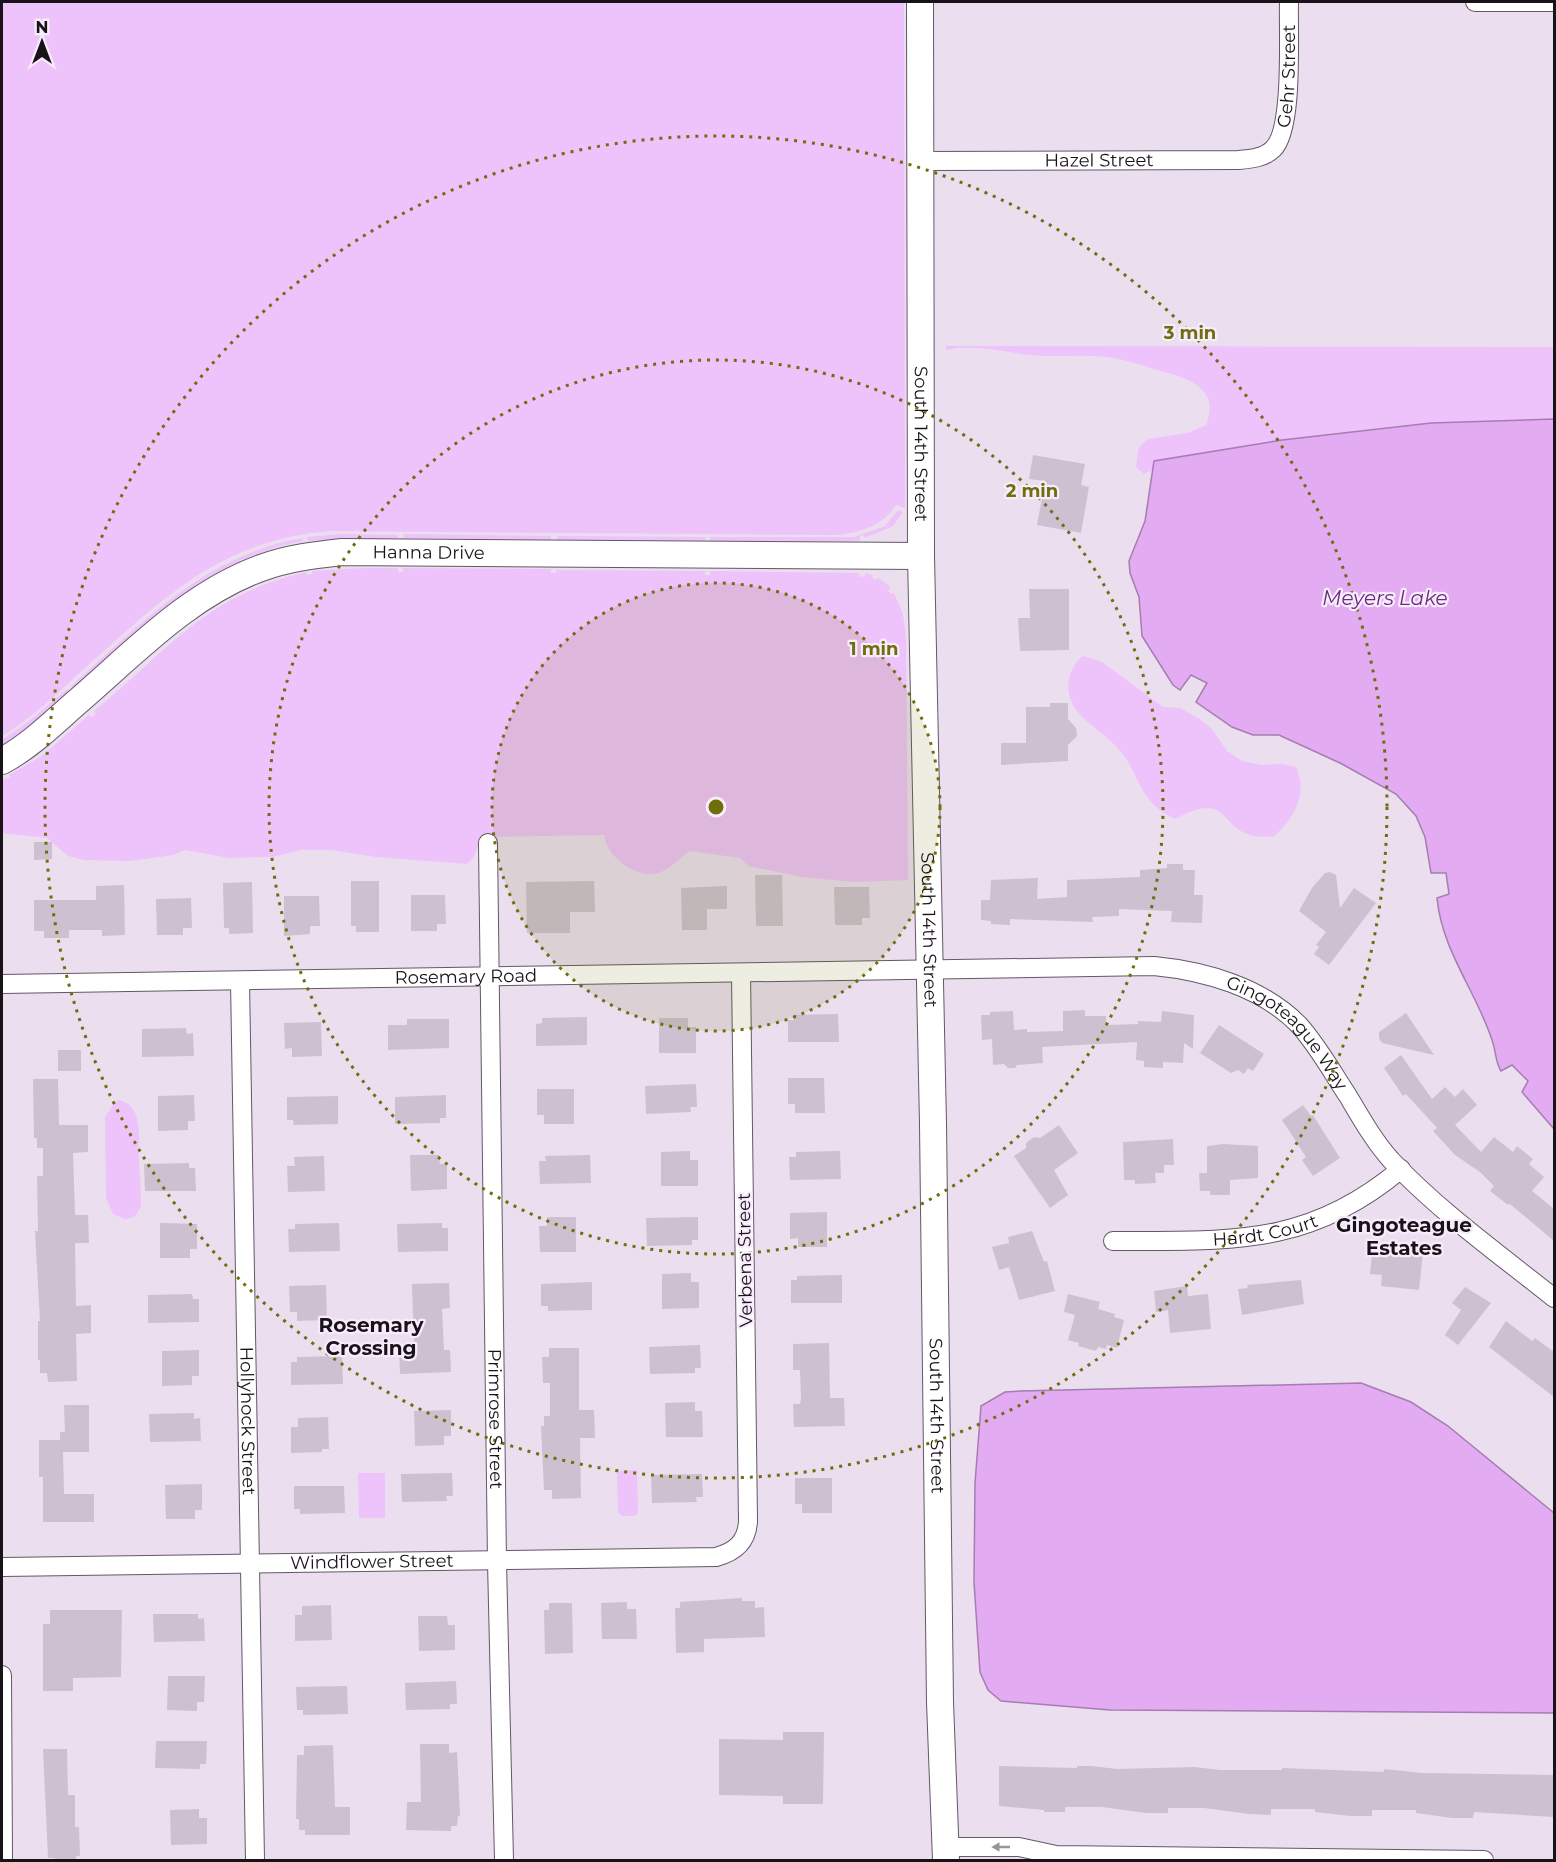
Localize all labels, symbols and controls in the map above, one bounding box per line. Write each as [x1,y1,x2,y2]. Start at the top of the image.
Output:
north arrow [12,12,72,72]
text: N [36,18,48,37]
street label: Gehr Street [1272,24,1300,130]
street label: Hazel Street [1044,149,1154,172]
text: 3 min [1163,322,1216,344]
street label: South 14th Street [910,366,932,522]
text: 2 min [1006,480,1058,502]
street label: Hanna Drive [372,541,485,564]
water label: Meyers Lake [1322,586,1448,610]
text: 1 min [850,638,898,660]
centre of rings [706,797,726,817]
street label: South 14th Street [916,852,942,1008]
street label: Rosemary Road [395,965,537,989]
street label: Gingoteague Way [1223,971,1352,1094]
street label: Verbena Street [733,1193,757,1327]
street label: Hardt Court [1212,1210,1321,1251]
district label: Gingoteague Estates [1336,1213,1472,1260]
district label: Rosemary Crossing [319,1313,425,1360]
street label: South 14th Street [925,1338,948,1494]
street label: Hollyhock Street [235,1346,260,1495]
street label: Primrose Street [483,1348,507,1489]
street label: Windflower Street [290,1550,454,1574]
one-way arrow [992,1842,1011,1852]

